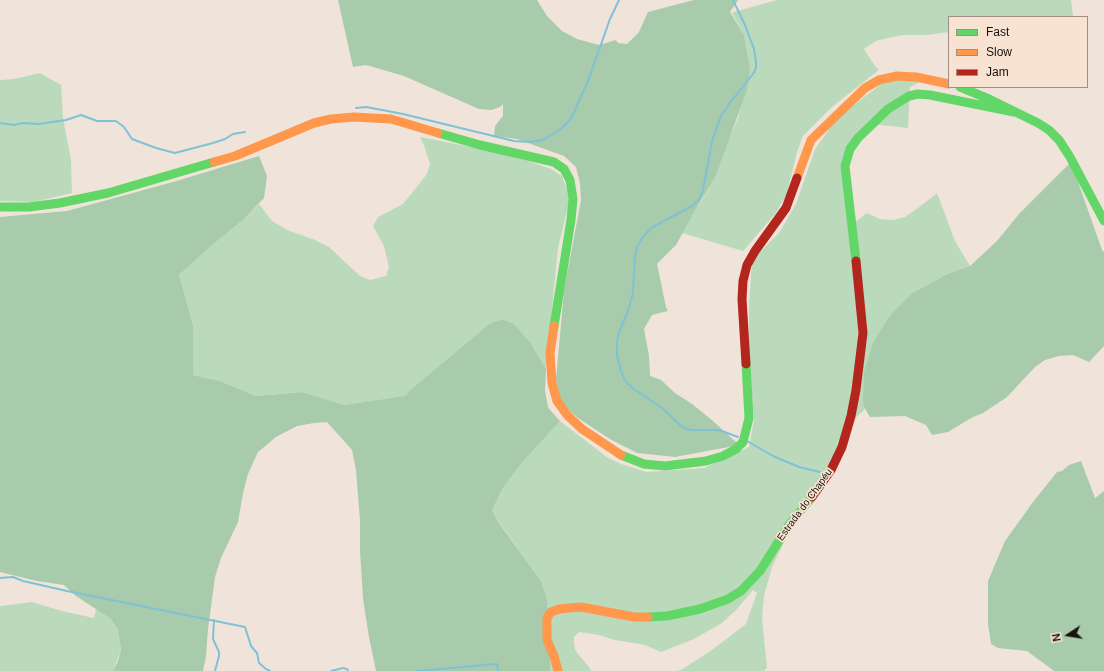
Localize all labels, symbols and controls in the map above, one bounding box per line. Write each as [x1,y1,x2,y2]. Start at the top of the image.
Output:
legend [948,16,1088,88]
text: Fast [986,25,1009,39]
text: Slow [986,45,1012,59]
text: Jam [986,65,1009,79]
street label: Estrada do Chapéu [775,467,835,543]
north arrow [1048,615,1088,655]
text: N [1050,632,1063,643]

